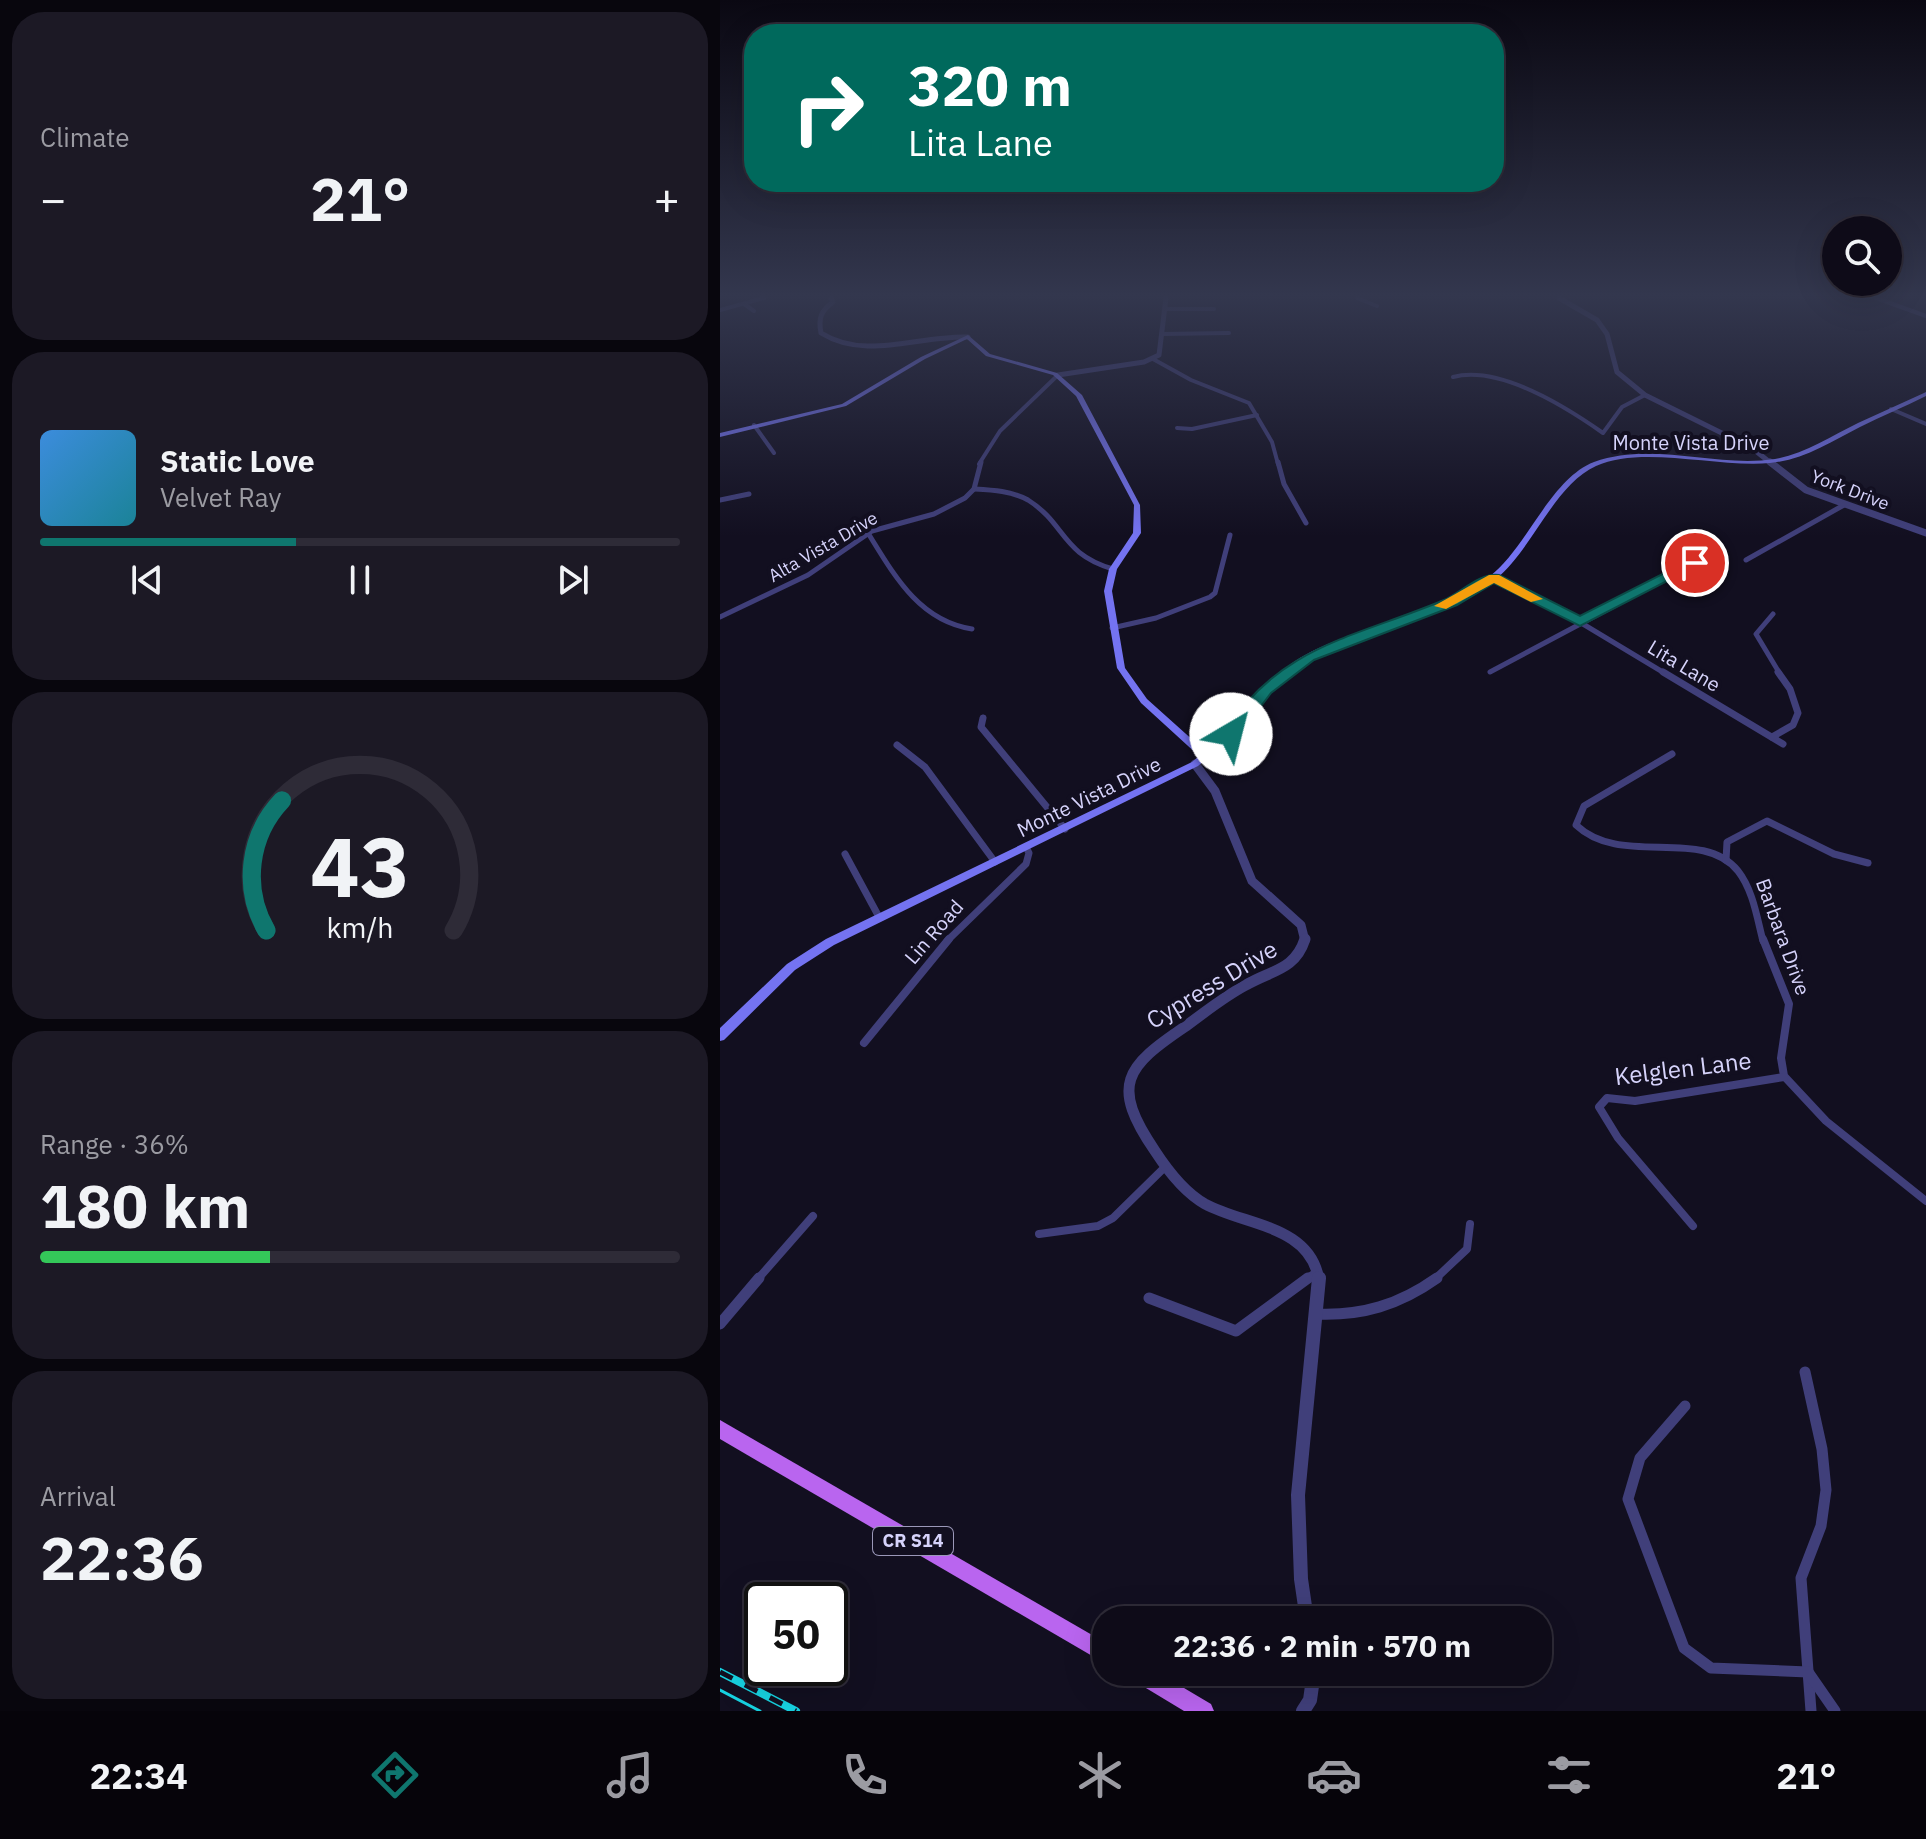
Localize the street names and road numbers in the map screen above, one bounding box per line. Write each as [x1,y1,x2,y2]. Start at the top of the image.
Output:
street label: Monte Vista Drive [1612,429,1770,456]
street label: York Drive [1808,464,1893,515]
street label: Alta Vista Drive [764,506,882,587]
street label: Lita Lane [1643,633,1726,698]
street label: Monte Vista Drive [1012,750,1165,843]
street label: Barbara Drive [1750,875,1817,999]
street label: Lin Road [898,894,969,970]
street label: Cypress Drive [1140,933,1283,1036]
street label: Kelglen Lane [1613,1044,1753,1092]
road number: CR S14 [873,1527,953,1555]

